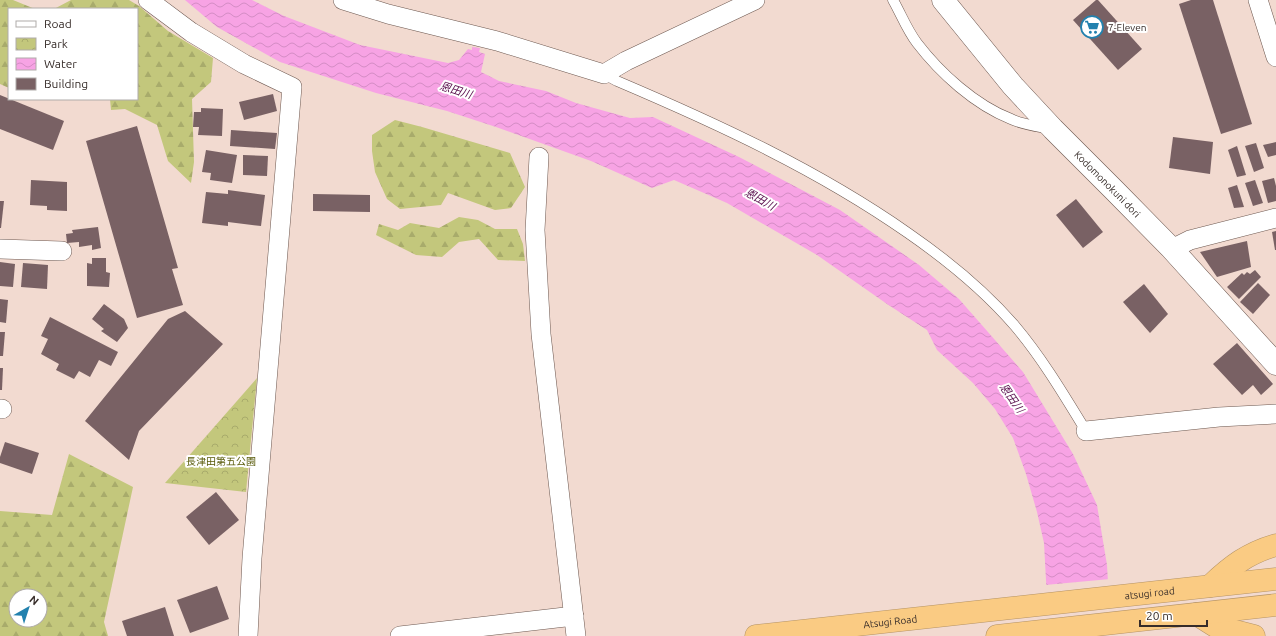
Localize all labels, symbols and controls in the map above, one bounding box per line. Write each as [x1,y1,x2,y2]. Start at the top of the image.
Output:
legend [8,8,138,100]
supermarket icon: 7-Eleven [1079,14,1105,40]
text: Road [44,17,72,30]
place label: 7-Eleven [1108,22,1146,33]
text: Park [44,37,68,50]
text: Water [44,57,77,70]
text: Building [44,77,88,90]
water label: 恩田川 [438,79,474,101]
street label: Kodomonokuni dori [1072,148,1143,219]
water label: 恩田川 [743,186,778,213]
water label: 恩田川 [998,381,1027,416]
park label: 長津田第五公園 [186,456,256,467]
street label: atsugi road [1124,585,1175,601]
north arrow [8,588,48,628]
text: N [27,593,41,607]
scale bar [1140,602,1207,628]
text: 20 m [1146,609,1173,622]
street label: Atsugi Road [863,613,918,630]

